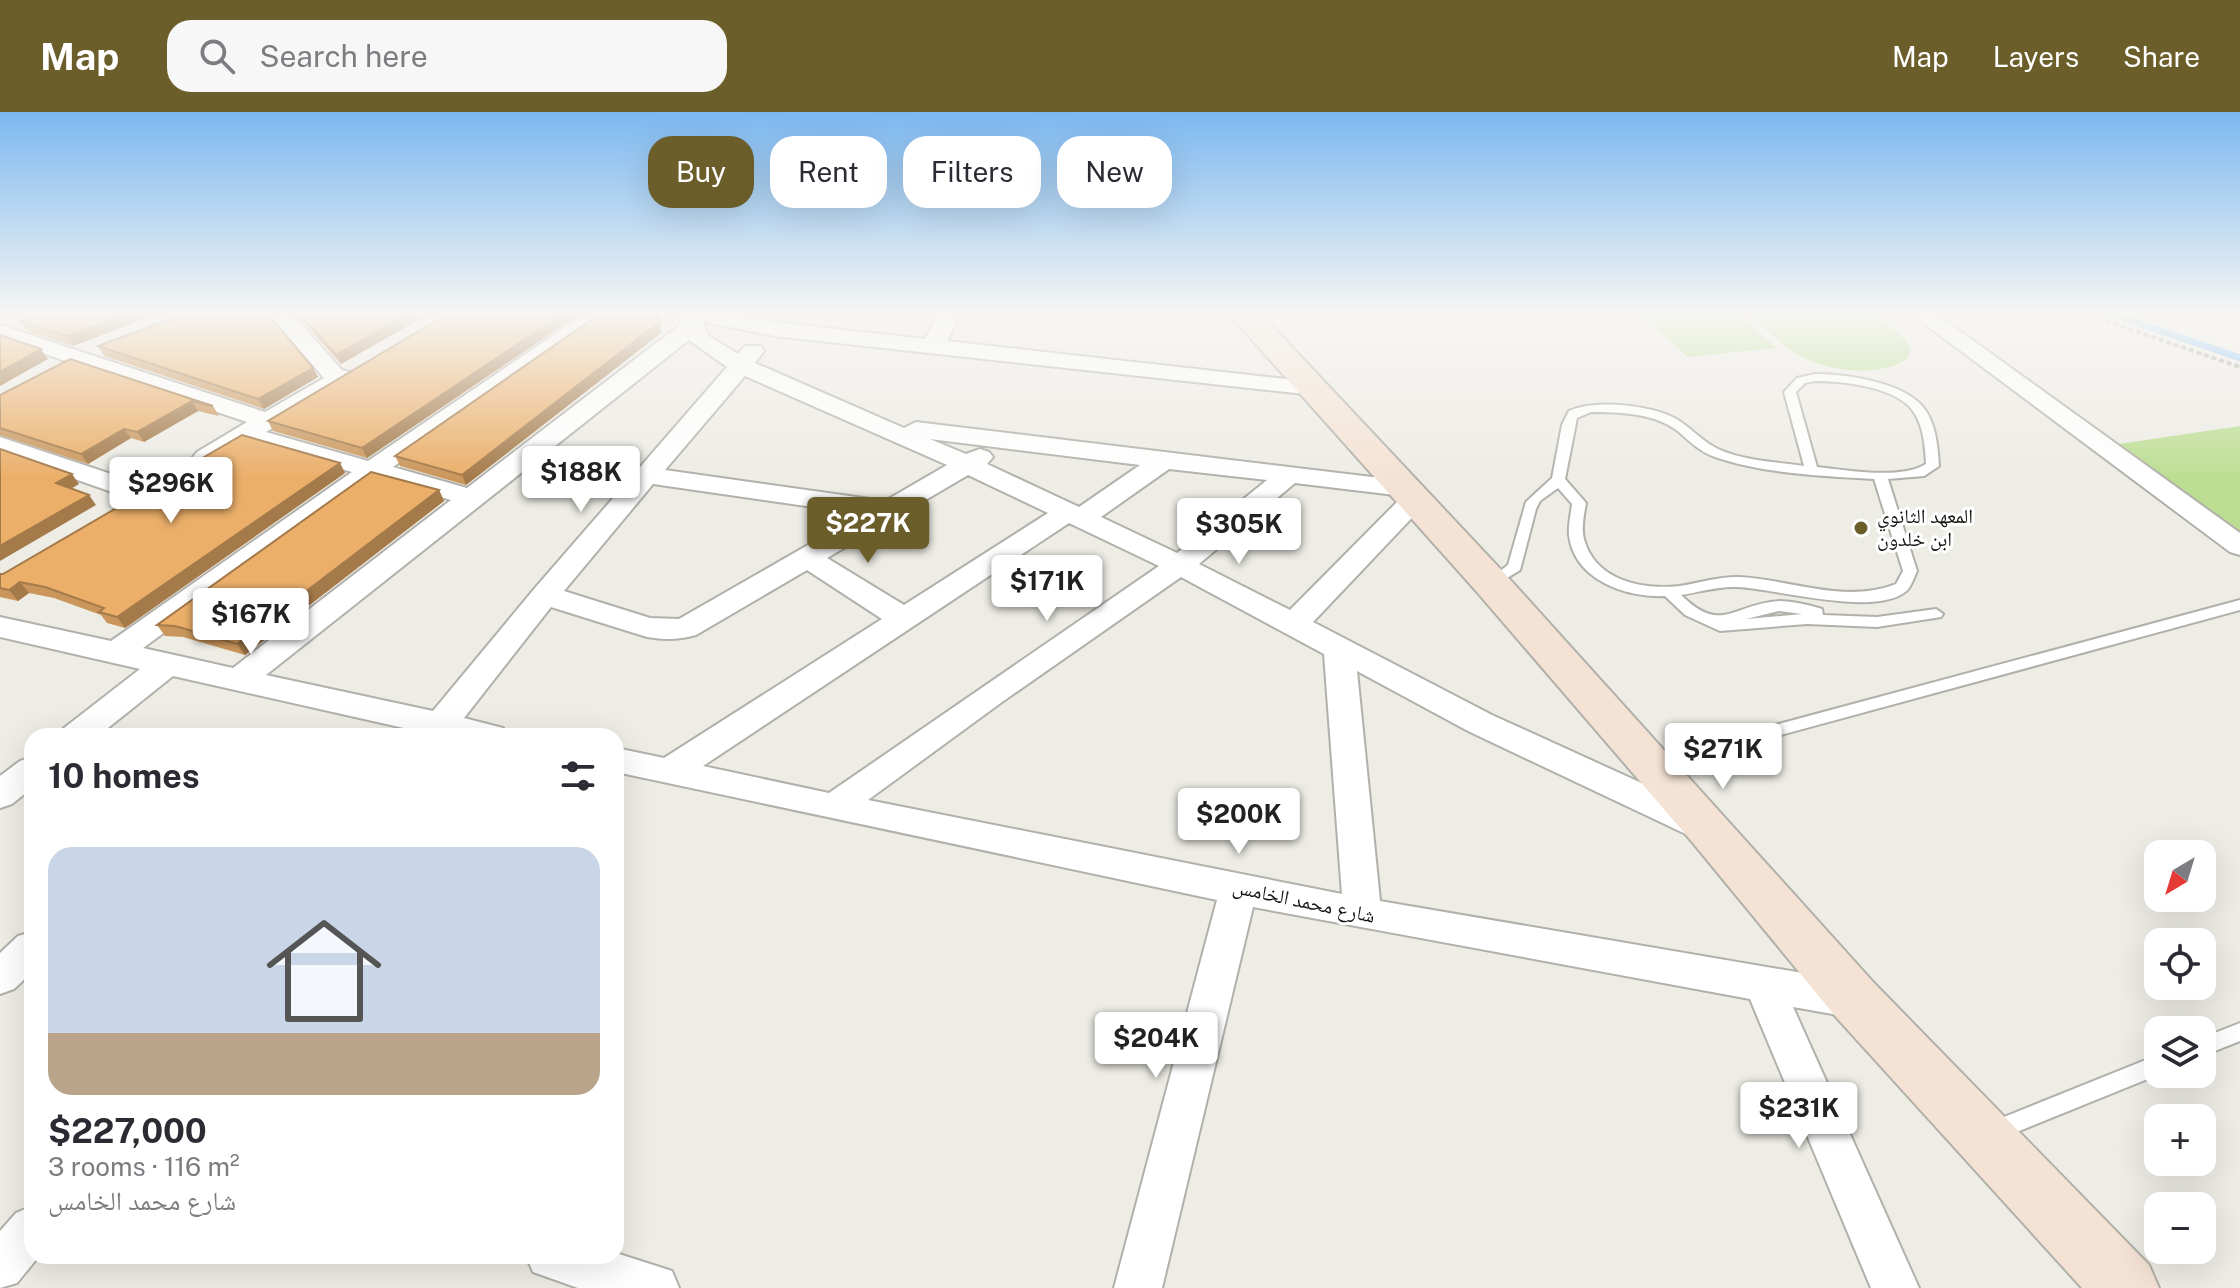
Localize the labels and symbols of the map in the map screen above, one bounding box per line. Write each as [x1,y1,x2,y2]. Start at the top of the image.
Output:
pin: $188K [525,446,637,514]
pin: $296K [115,457,227,525]
pin: $227K [812,497,924,565]
pin: $305K [1183,498,1295,566]
place label: المعهد الثانوي ابن خلدون [1877,504,1973,551]
marker: المعهد الثانوي ابن خلدون [1852,519,1870,537]
pin: $171K [991,555,1103,623]
pin: $167K [195,588,307,656]
pin: $271K [1667,723,1779,791]
pin: $200K [1183,788,1295,856]
north arrow [2144,840,2216,912]
street label: شارع محمد الخامس [1230,874,1377,929]
pin: $204K [1100,1012,1212,1080]
pin: $231K [1743,1082,1855,1150]

